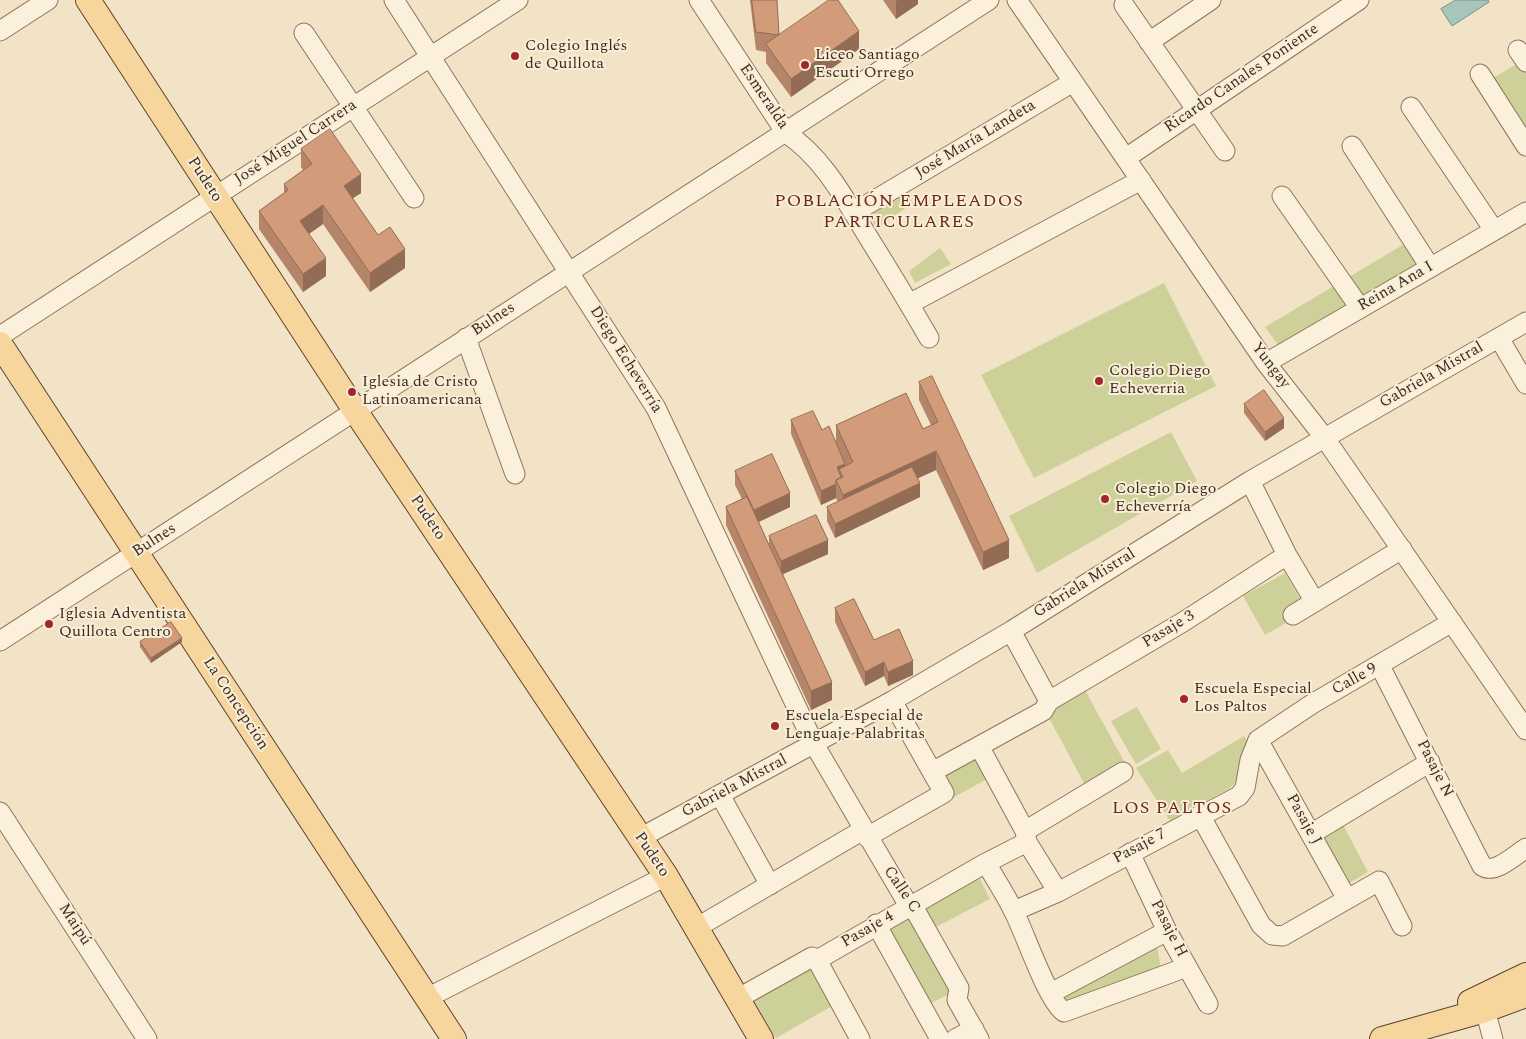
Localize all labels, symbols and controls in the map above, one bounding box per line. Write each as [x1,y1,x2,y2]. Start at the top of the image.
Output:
street label: Ricardo Canales Poniente [1161,20,1323,138]
place label: Colegio Inglés de Quillota [525,37,627,75]
place label: Liceo Santiago Escuti Orrego [815,46,920,84]
marker: Colegio Inglés de Quillota [509,50,521,62]
marker: Liceo Santiago Escuti Orrego [799,59,811,71]
street label: Esmeralda [734,61,792,133]
street label: José Miguel Carrera [231,96,361,190]
street label: José María Landeta [912,96,1040,184]
street label: Pudeto [182,154,226,206]
district label: POBLACIÓN EMPLEADOS PARTICULARES [772,191,1026,233]
street label: Reina Ana I [1355,258,1437,316]
street label: Bulnes [469,299,519,341]
street label: Diego Echeverría [584,303,666,417]
street label: Yungay [1246,339,1294,393]
street label: Gabriela Mistral [1377,339,1487,413]
place label: Colegio Diego Echeverria [1109,362,1210,400]
place label: Iglesia de Cristo Latinoamericana [362,373,482,411]
marker: Colegio Diego Echeverria [1093,375,1105,387]
marker: Iglesia de Cristo Latinoamericana [346,386,358,398]
place label: Colegio Diego Echeverría [1115,480,1216,518]
street label: Pudeto [405,492,449,544]
marker: Colegio Diego Echeverría [1099,493,1111,505]
street label: Bulnes [130,520,180,562]
street label: Gabriela Mistral [1031,545,1139,623]
place label: Iglesia Adventista Quillota Centro [59,605,186,643]
street label: Pasaje 3 [1140,607,1198,653]
marker: Iglesia Adventista Quillota Centro [43,618,55,630]
street label: La Concepción [198,654,272,754]
street label: Calle 9 [1329,660,1381,700]
place label: Escuela Especial Los Paltos [1194,680,1312,718]
marker: Escuela Especial Los Paltos [1178,693,1190,705]
place label: Escuela Especial de Lenguaje Palabritas [785,707,925,745]
marker: Escuela Especial de Lenguaje Palabritas [769,720,781,732]
street label: Pasaje N [1411,737,1457,801]
street label: Gabriela Mistral [679,751,791,823]
street label: Pasaje J [1281,791,1325,849]
district label: LOS PALTOS [1111,798,1233,820]
street label: Pasaje 7 [1110,825,1170,869]
street label: Pudeto [629,829,673,881]
street label: Calle C [878,863,924,917]
street label: Pasaje H [1145,897,1191,961]
street label: Maipú [53,900,95,950]
street label: Pasaje 4 [838,907,898,953]

